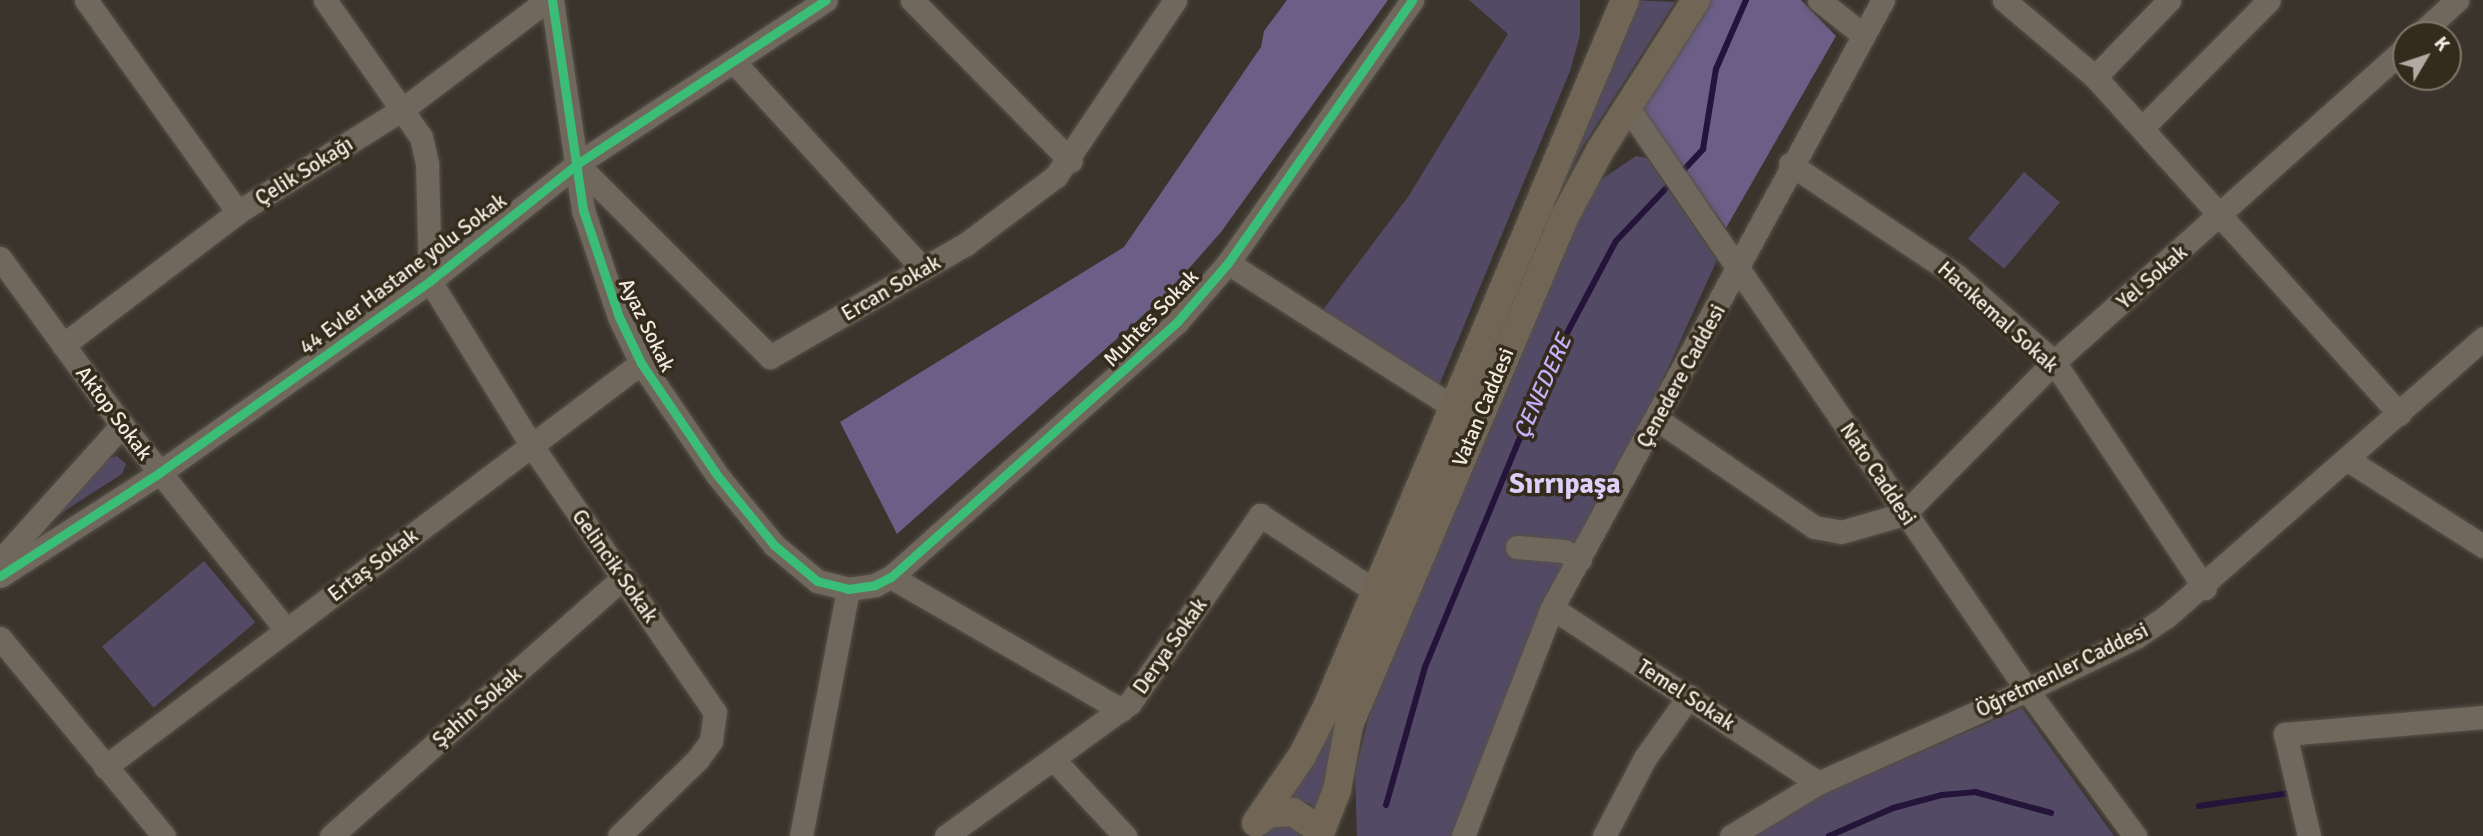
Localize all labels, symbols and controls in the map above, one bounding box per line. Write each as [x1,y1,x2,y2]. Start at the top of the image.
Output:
north arrow [2392,21,2462,91]
text: K [2429,32,2455,56]
street label: Çelik Sokağı [251,131,357,211]
street label: 44 Evler Hastane yolu Sokak [295,188,511,360]
street label: Yel Sokak [2112,240,2192,314]
street label: Ercan Sokak [837,250,945,326]
street label: Hacıkemal Sokak [1932,256,2064,378]
street label: Muhtes Sokak [1098,264,1204,372]
street label: Ayaz Sokak [614,274,680,376]
street label: Çenedere Caddesi [1631,300,1731,452]
water label: ÇENEDERE [1508,331,1578,443]
street label: Vatan Caddesi [1447,344,1519,470]
street label: Aktop Sokak [70,361,158,465]
street label: Nato Caddesi [1835,418,1921,530]
district label: Sırrıpaşa [1509,467,1621,501]
street label: Gelincik Sokak [567,505,663,627]
street label: Ertaş Sokak [323,523,423,607]
street label: Derya Sokak [1128,593,1212,699]
street label: Öğretmenler Caddesi [1972,617,2152,723]
street label: Temel Sokak [1632,654,1740,736]
street label: Şahin Sokak [427,661,527,753]

